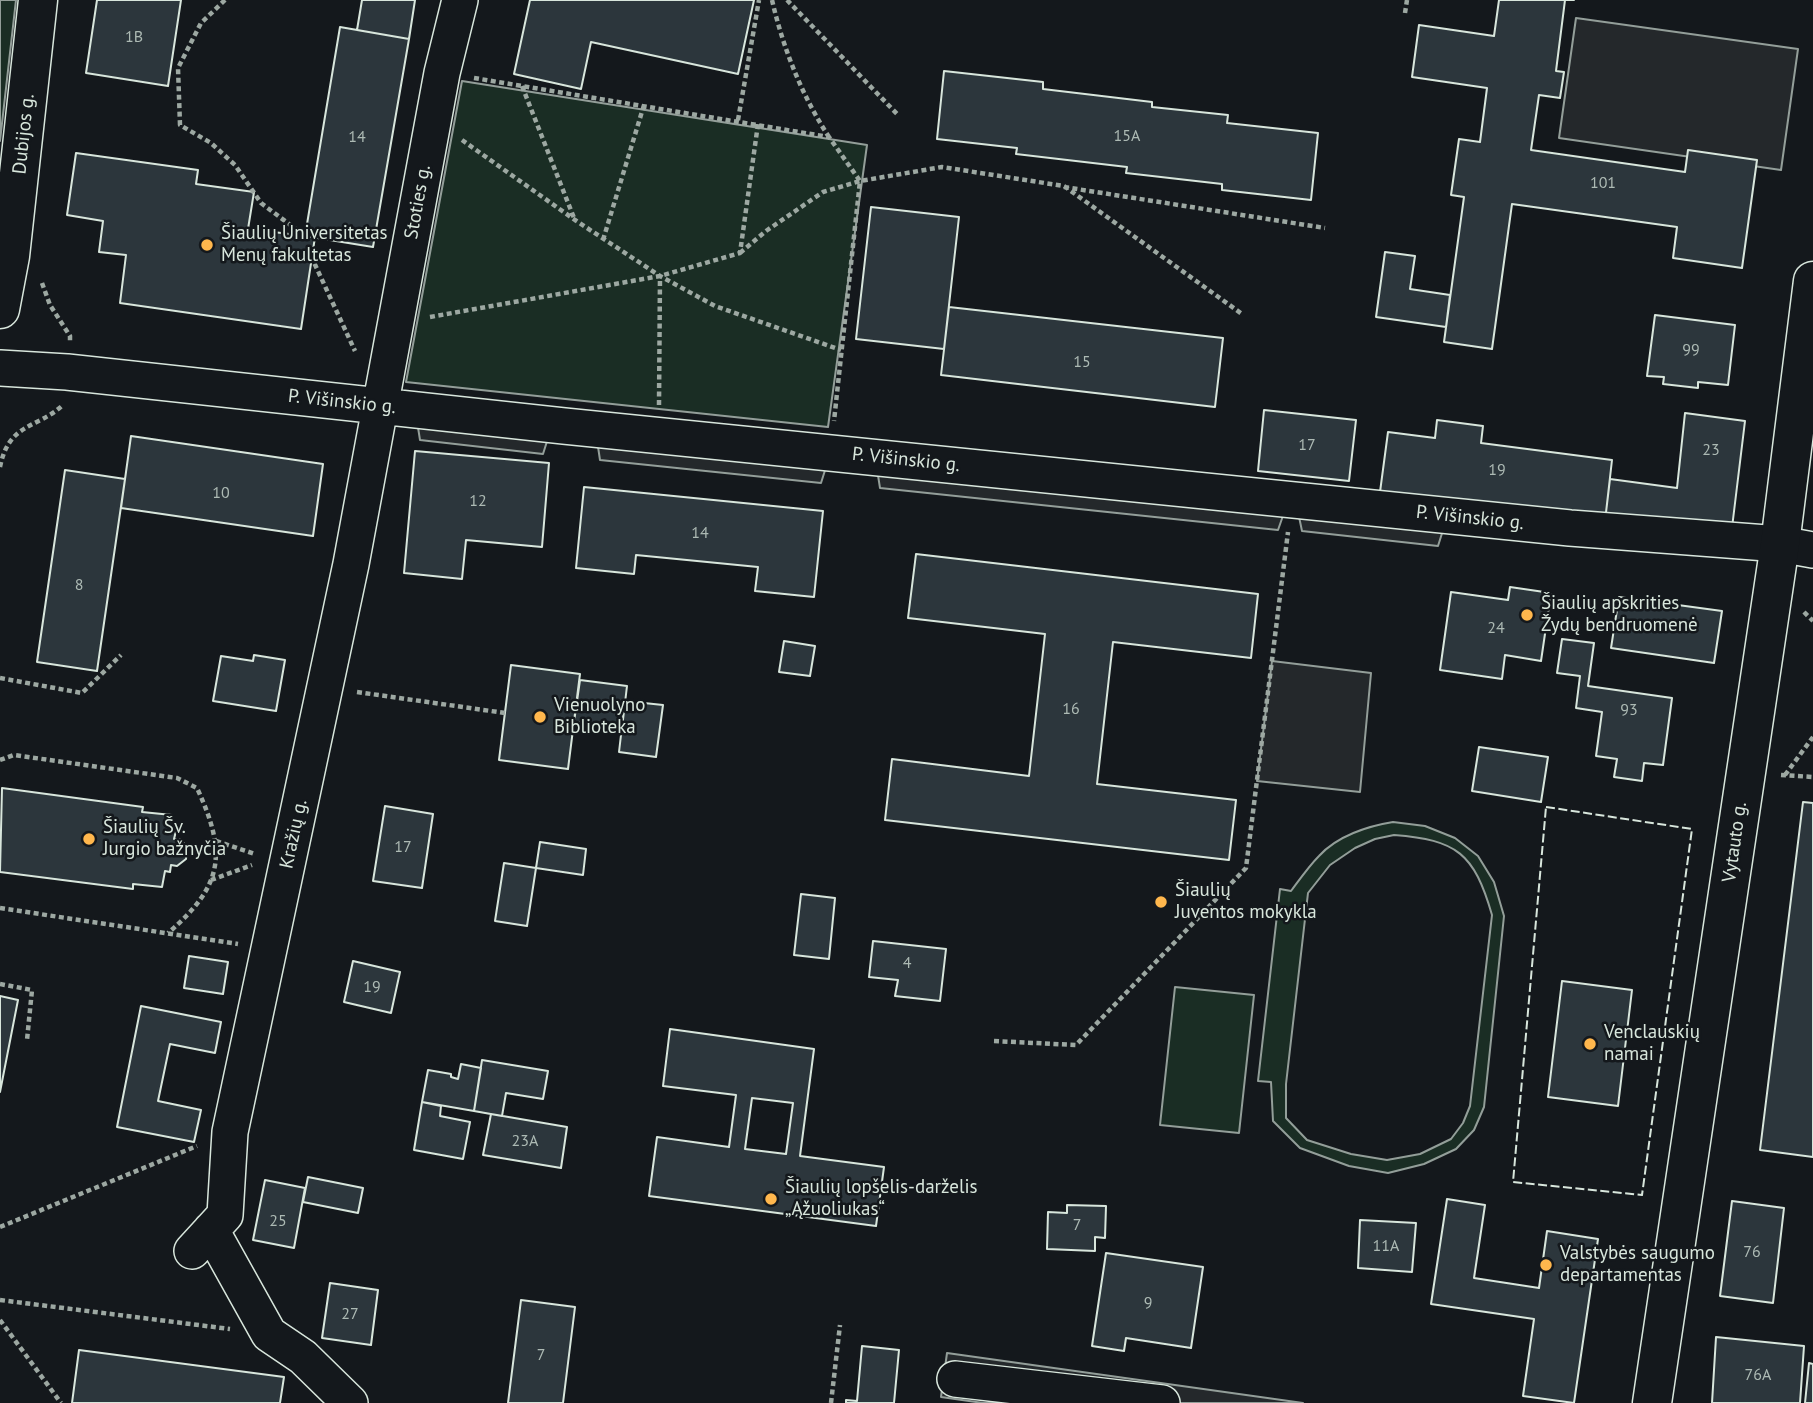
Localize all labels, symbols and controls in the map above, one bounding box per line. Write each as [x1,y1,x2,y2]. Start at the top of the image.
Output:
house number: 1B [125,27,143,47]
street label: Dubijos g. [8,93,40,175]
house number: 15A [1114,126,1140,146]
house number: 14 [348,127,366,147]
street label: Stoties g. [400,163,436,241]
house number: 101 [1590,173,1616,193]
place label: Šiaulių Universitetas Menų fakultetas [221,223,388,267]
marker: Šiaulių Universitetas Menų fakultetas [199,237,215,253]
house number: 99 [1682,340,1700,360]
house number: 15 [1073,352,1091,372]
street label: P. Višinskio g. [287,385,397,419]
house number: 17 [1298,435,1316,455]
house number: 23 [1702,440,1720,460]
street label: P. Višinskio g. [851,443,961,477]
house number: 19 [1488,460,1506,480]
house number: 10 [212,483,230,503]
house number: 12 [469,491,487,511]
street label: P. Višinskio g. [1415,501,1525,535]
house number: 14 [691,523,709,543]
house number: 8 [75,575,83,595]
place label: Šiaulių apskrities Žydų bendruomenė [1541,593,1698,637]
marker: Šiaulių apskrities Žydų bendruomenė [1519,607,1535,623]
house number: 24 [1487,618,1505,638]
place label: Vienuolyno Biblioteka [554,695,645,739]
house number: 16 [1062,699,1080,719]
house number: 93 [1620,700,1638,720]
marker: Vienuolyno Biblioteka [532,709,548,725]
street label: Kražių g. [276,797,312,871]
street label: Vytauto g. [1718,800,1752,884]
place label: Šiaulių Šv. Jurgio bažnyčia [103,817,226,861]
marker: Šiaulių Šv. Jurgio bažnyčia [81,831,97,847]
house number: 17 [394,837,412,857]
place label: Šiaulių Juventos mokykla [1175,880,1317,924]
marker: Šiaulių Juventos mokykla [1153,894,1169,910]
house number: 4 [903,953,911,973]
house number: 19 [363,977,381,997]
place label: Venclauskių namai [1604,1022,1700,1066]
marker: Venclauskių namai [1582,1036,1598,1052]
house number: 23A [512,1131,538,1151]
place label: Šiaulių lopšelis-darželis „Ąžuoliukas“ [785,1177,978,1221]
marker: Šiaulių lopšelis-darželis „Ąžuoliukas“ [763,1191,779,1207]
house number: 25 [269,1211,287,1231]
house number: 7 [1073,1215,1081,1235]
house number: 11A [1373,1236,1399,1256]
house number: 76 [1743,1242,1761,1262]
place label: Valstybės saugumo departamentas [1560,1243,1715,1287]
marker: Valstybės saugumo departamentas [1538,1257,1554,1273]
house number: 9 [1144,1293,1152,1313]
house number: 27 [341,1304,359,1324]
house number: 7 [537,1345,545,1365]
house number: 76A [1745,1365,1771,1385]

